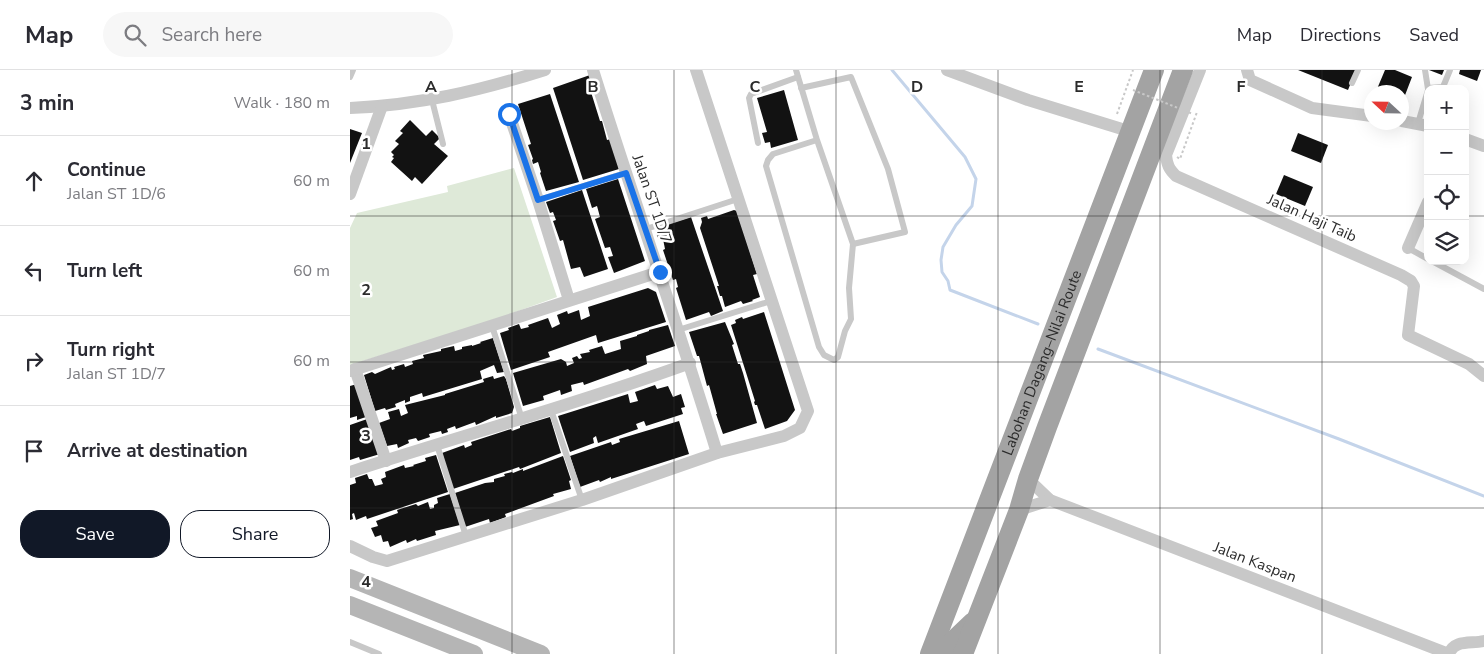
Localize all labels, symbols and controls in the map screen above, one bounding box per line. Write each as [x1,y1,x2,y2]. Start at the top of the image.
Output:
search box [103,12,453,57]
text: Map [25,19,73,51]
icon: search [121,21,149,49]
text: Search here [161,22,262,48]
text: Map [1237,23,1272,47]
text: Directions [1300,23,1381,47]
text: Saved [1409,23,1459,47]
text: A [425,76,437,98]
text: B [587,76,599,98]
text: C [750,76,761,98]
text: D [911,76,923,98]
text: E [1074,76,1084,98]
text: F [1237,76,1246,98]
north arrow [1364,85,1409,130]
map controls [1424,85,1469,265]
button: + [1424,85,1469,130]
text: 3 min [20,89,74,117]
text: Walk · 180 m [234,92,330,114]
route start [498,103,521,126]
button: − [1424,130,1469,175]
text: 1 [361,133,371,155]
street label: Jalan ST 1D/7 [627,151,677,246]
text: Continue [67,157,146,183]
icon: ahead [20,167,48,195]
text: 60 m [293,170,330,192]
button: locate [1424,175,1469,220]
text: Jalan ST 1D/6 [67,183,166,205]
street label: Jalan Haji Taib [1263,189,1360,247]
button: layers [1424,220,1469,265]
icon: left [20,257,48,285]
text: Turn left [67,258,142,284]
text: 60 m [293,260,330,282]
route end [649,261,672,284]
street label: Labohan Dagang–Nilai Route [997,267,1086,458]
text: 2 [361,279,371,301]
text: Turn right [67,337,154,363]
icon: right [20,347,48,375]
text: 60 m [293,350,330,372]
text: Jalan ST 1D/7 [67,363,166,385]
text: 3 [361,425,371,447]
icon: arrive [20,437,48,465]
text: Arrive at destination [67,438,248,464]
button: Save [20,510,170,558]
button: Share [180,510,330,558]
street label: Jalan Kaspan [1210,537,1299,587]
text: 4 [361,571,371,593]

